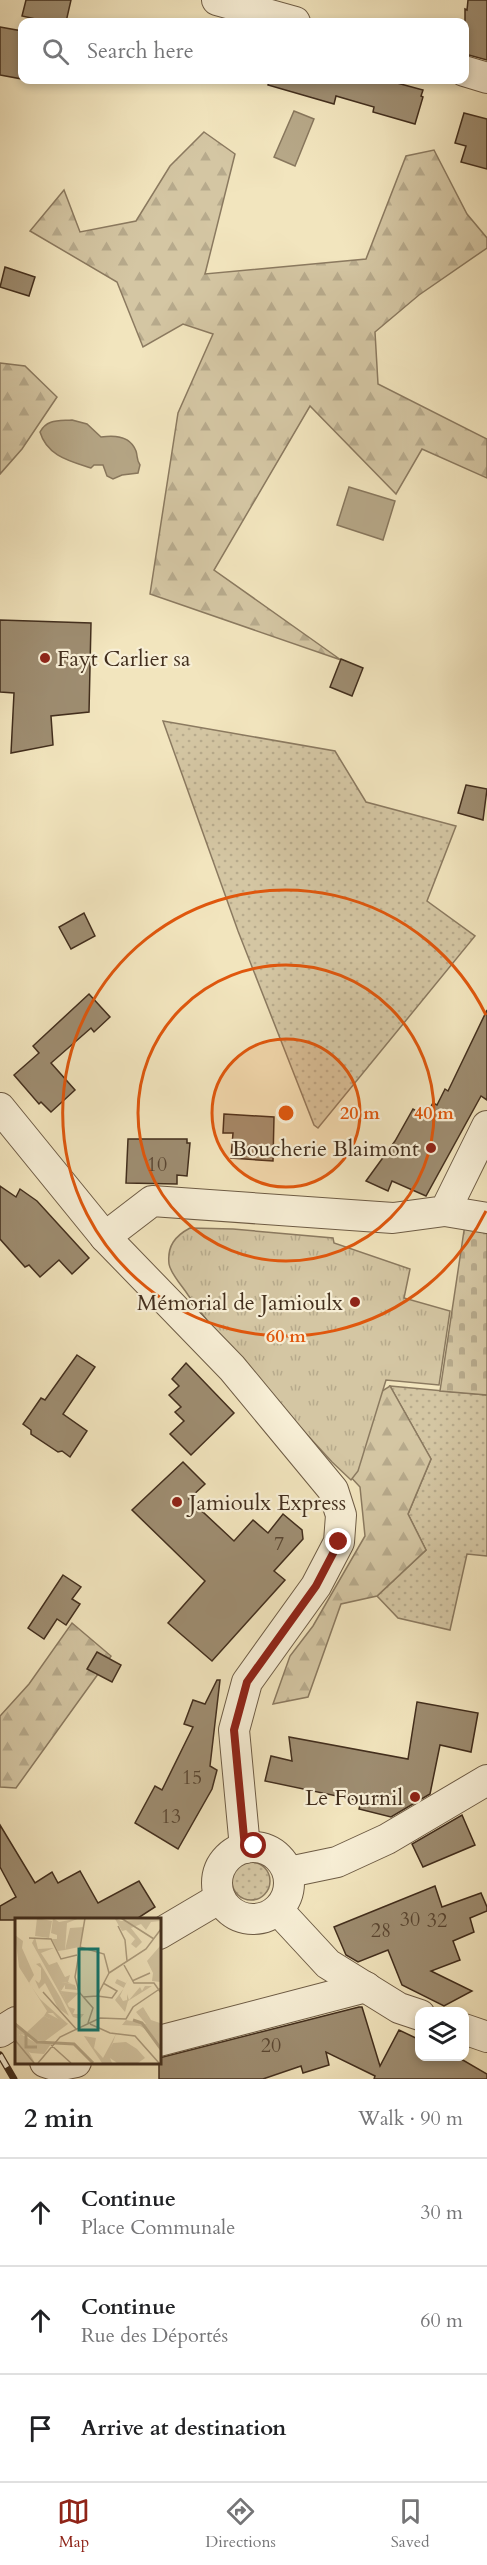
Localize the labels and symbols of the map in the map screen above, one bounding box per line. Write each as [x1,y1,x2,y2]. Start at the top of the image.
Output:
place label: Fayt Carlier sa [57,644,191,674]
marker: Fayt Carlier sa [38,651,52,665]
text: 20 m [340,1101,380,1126]
text: 40 m [414,1101,454,1126]
centre of rings [276,1103,296,1123]
place label: Boucherie Blaimont [232,1134,419,1164]
marker: Boucherie Blaimont [424,1141,438,1155]
house number: 10 [147,1151,167,1178]
place label: Mémorial de Jamioulx [137,1288,343,1318]
marker: Mémorial de Jamioulx [348,1295,362,1309]
text: 60 m [266,1324,306,1349]
place label: Jamioulx Express [186,1488,346,1518]
marker: Jamioulx Express [170,1495,184,1509]
route end [325,1528,351,1554]
house number: 7 [274,1530,284,1557]
house number: 15 [182,1764,202,1791]
place label: Le Fournil [305,1783,403,1813]
marker: Le Fournil [408,1790,422,1804]
house number: 13 [161,1803,181,1830]
route start [240,1832,266,1858]
house number: 30 [400,1906,420,1933]
house number: 32 [427,1907,447,1934]
house number: 28 [371,1917,391,1944]
inset map [15,1918,160,2064]
house number: 20 [261,2032,281,2059]

